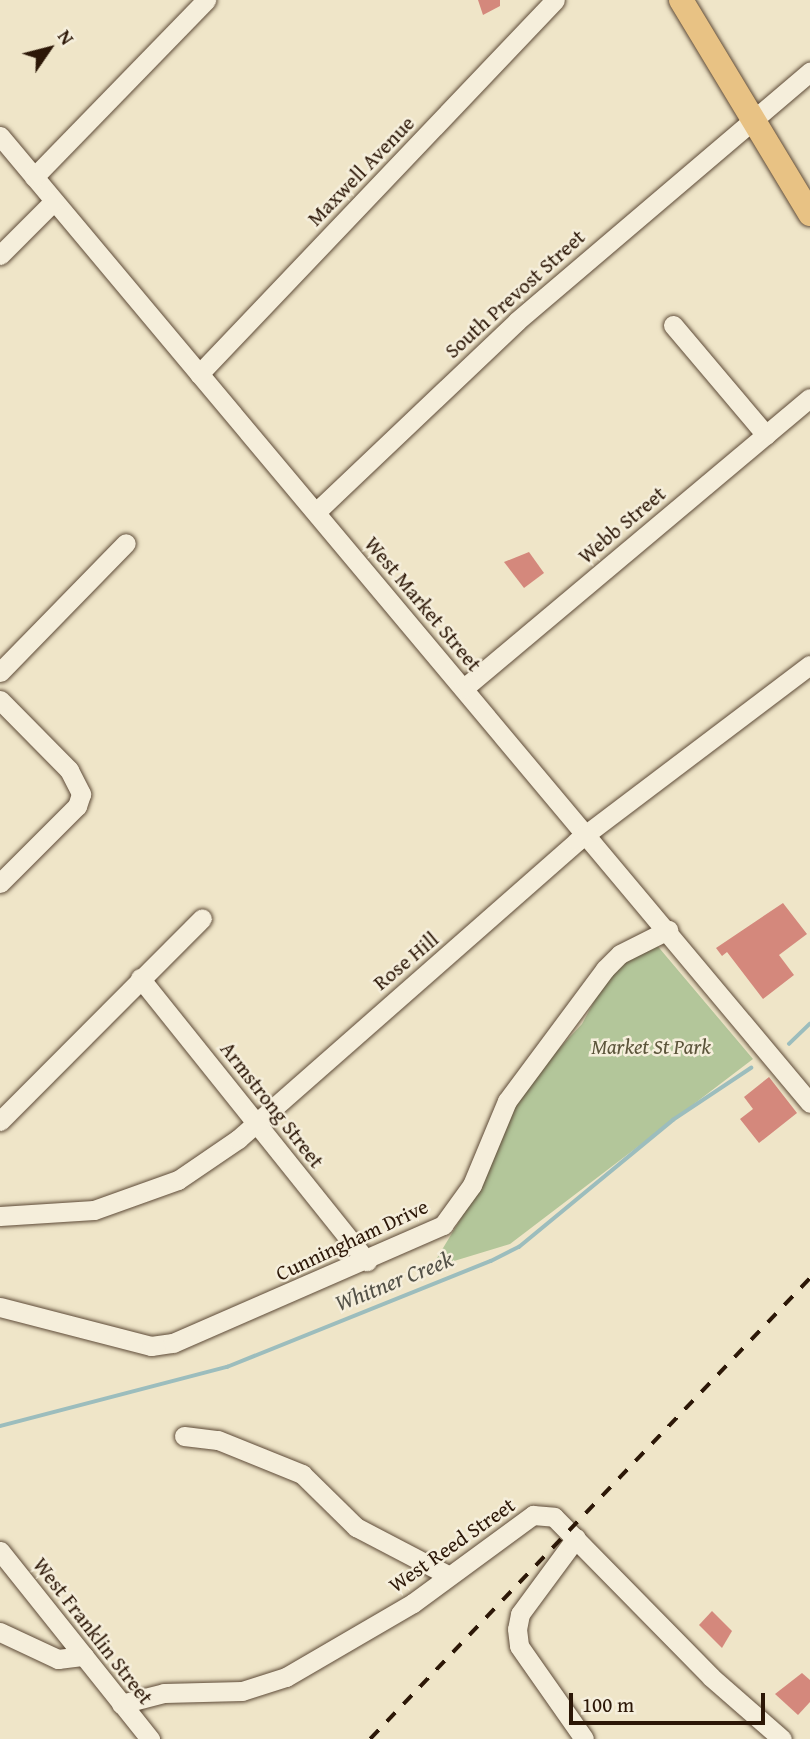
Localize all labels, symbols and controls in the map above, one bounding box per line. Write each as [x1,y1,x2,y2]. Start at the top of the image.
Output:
north arrow [14,14,84,84]
text: N [51,24,81,50]
street label: Maxwell Avenue [302,111,420,231]
street label: South Prevost Street [440,224,590,364]
street label: Webb Street [573,481,671,569]
street label: West Market Street [359,531,487,677]
street label: Rose Hill [368,927,444,995]
park label: Market St Park [591,1034,711,1060]
street label: Armstrong Street [215,1037,329,1173]
street label: Cunningham Drive [272,1194,432,1286]
water label: Whitner Creek [331,1245,457,1317]
street label: West Reed Street [384,1492,520,1598]
street label: West Franklin Street [28,1552,158,1710]
scale bar [572,1680,768,1724]
text: 100 m [582,1689,634,1720]

